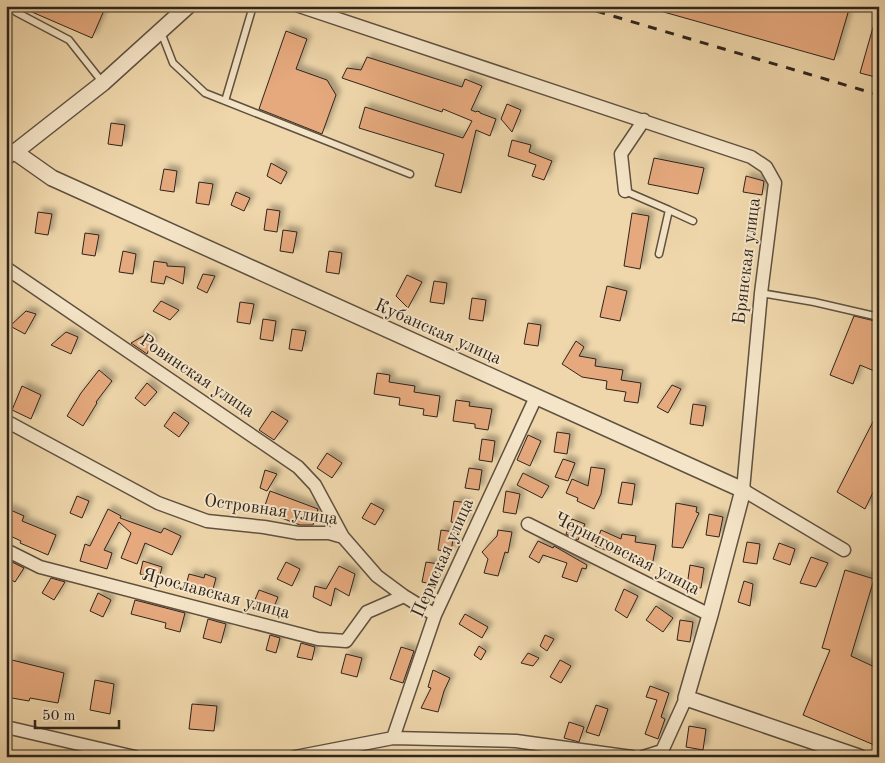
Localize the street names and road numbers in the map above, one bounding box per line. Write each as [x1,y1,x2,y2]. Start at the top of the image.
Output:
street label: Брянская улица [730,197,764,325]
street label: Кубанская улица [372,296,504,368]
street label: Ровинская улица [136,331,258,421]
street label: Островная улица [203,492,339,528]
street label: Пермская улица [409,496,477,620]
street label: Черниговская улица [551,509,703,599]
street label: Ярославская улица [140,566,292,622]

